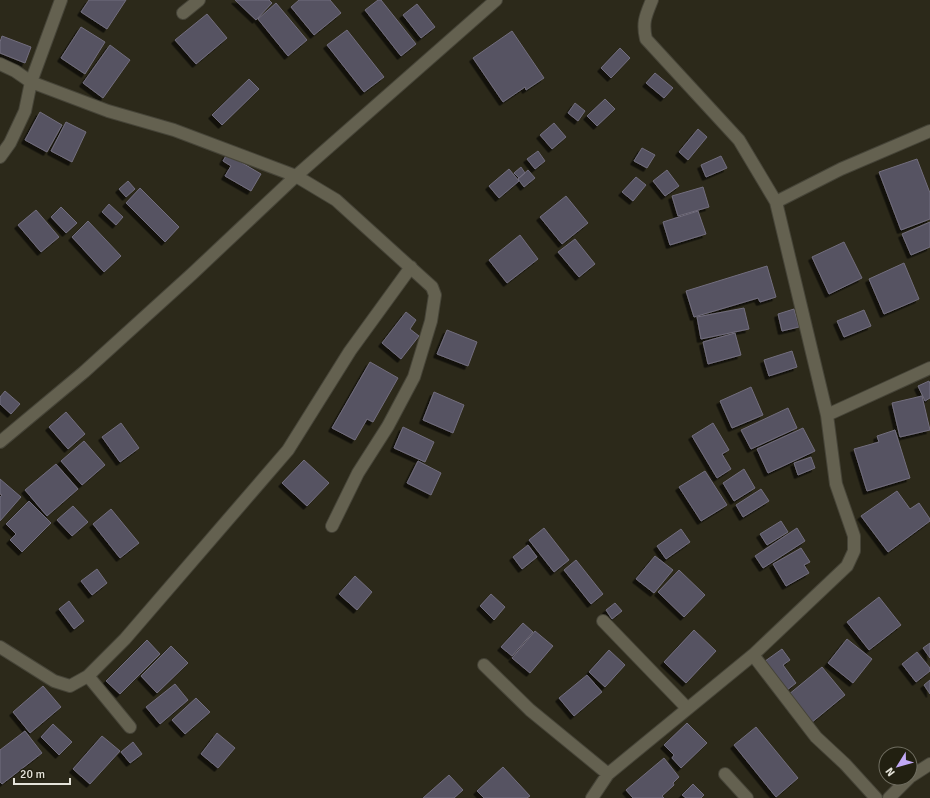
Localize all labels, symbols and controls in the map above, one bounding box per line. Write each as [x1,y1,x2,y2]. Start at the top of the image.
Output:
north arrow [878,746,918,786]
scale bar [14,760,70,786]
text: N [883,765,898,779]
text: 20 m [20,767,45,782]

